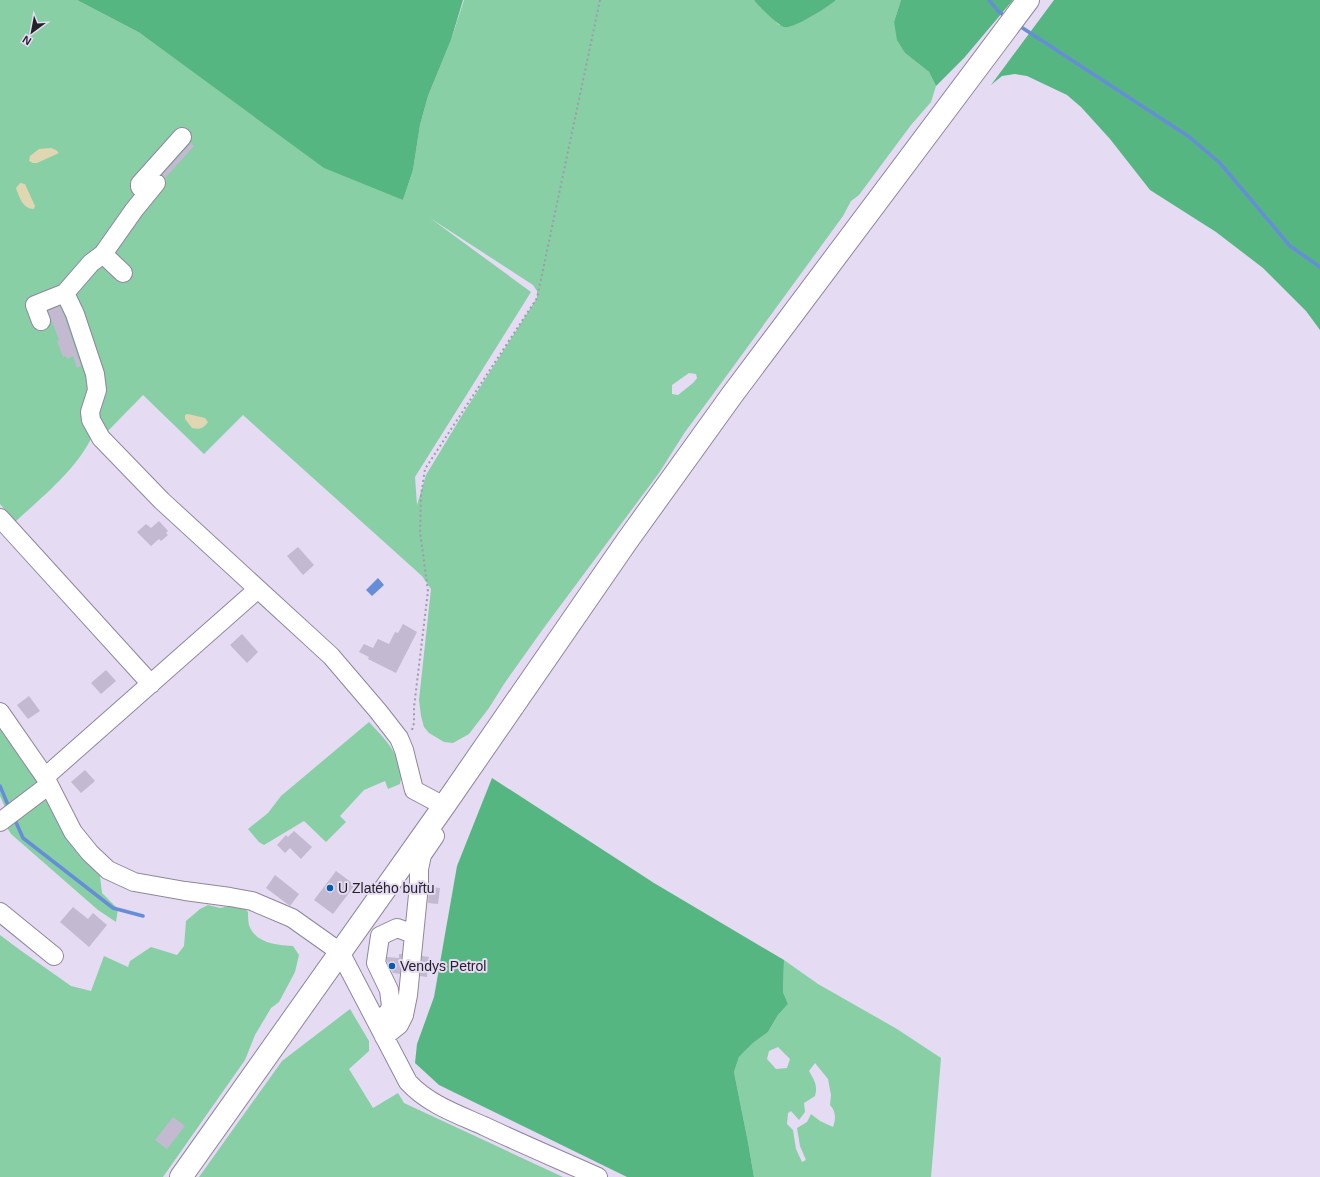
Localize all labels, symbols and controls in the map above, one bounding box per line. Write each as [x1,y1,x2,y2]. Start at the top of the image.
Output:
north arrow [12,12,52,52]
text: N [20,33,33,48]
place label: U Zlatého buřtu [338,880,435,896]
marker: U Zlatého buřtu [325,883,335,893]
place label: Vendys Petrol [400,958,486,974]
marker: Vendys Petrol [387,961,397,971]

